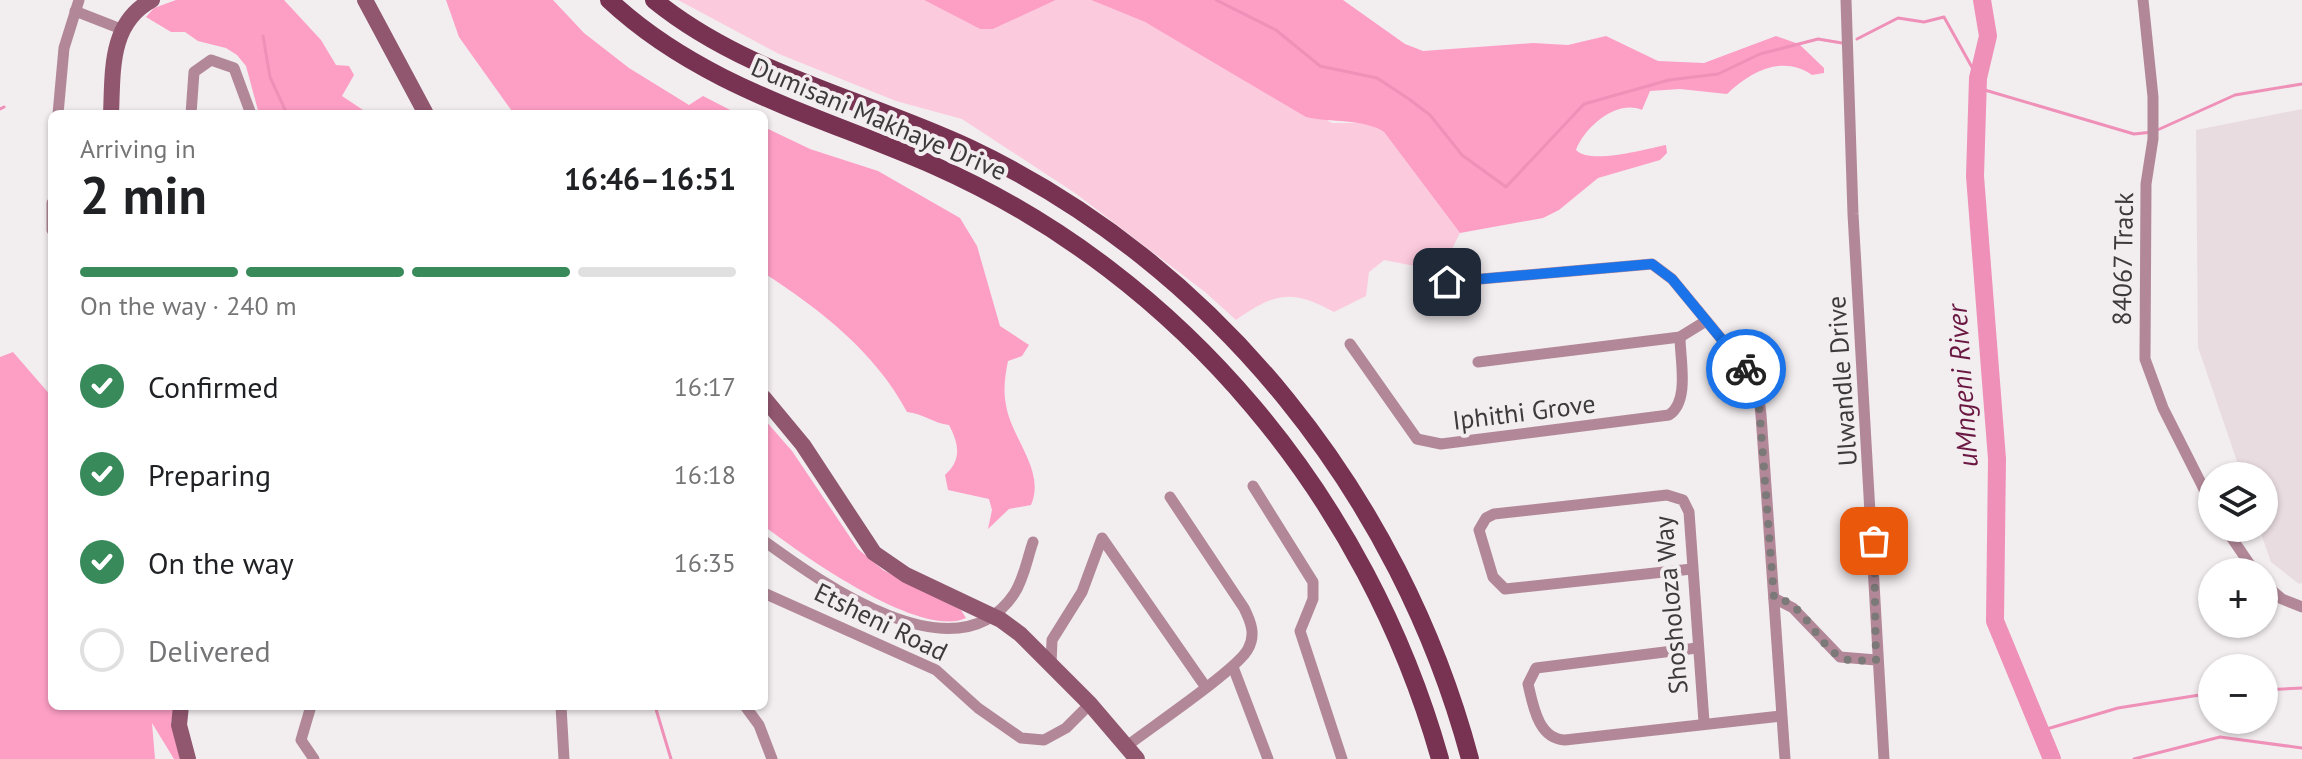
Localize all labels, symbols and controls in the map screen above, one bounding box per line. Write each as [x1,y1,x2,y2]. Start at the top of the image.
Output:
street label: Dumisani Makhaye Drive [746,50,1012,187]
text: Arriving in [80,132,196,165]
text: 16:46–16:51 [564,159,736,198]
text: 2 min [80,161,207,228]
street label: 84067 Track [2105,192,2140,326]
pin [1413,248,1481,316]
icon: home [1425,260,1469,304]
text: On the way · 240 m [80,289,297,322]
street label: Ulwandle Drive [1819,295,1864,467]
water label: uMngeni River [1937,301,1986,469]
courier [1706,329,1786,409]
icon: bike [1724,347,1768,391]
icon: check [80,364,124,408]
text: Confirmed [148,367,279,406]
text: 16:17 [674,370,736,403]
street label: Iphithi Grove [1451,386,1597,437]
icon: check [80,452,124,496]
text: Preparing [148,455,271,494]
text: 16:18 [674,458,736,491]
map controls [2198,462,2278,734]
button: layers [2198,462,2278,542]
pin [1840,507,1908,575]
street label: Shosholoza Way [1646,515,1695,695]
icon: bag [1852,519,1896,563]
icon: check [80,540,124,584]
text: On the way [148,543,294,582]
text: 16:35 [674,546,736,579]
button: + [2198,558,2278,638]
street label: Etsheni Road [809,575,953,668]
text: Delivered [148,631,271,670]
button: − [2198,654,2278,734]

